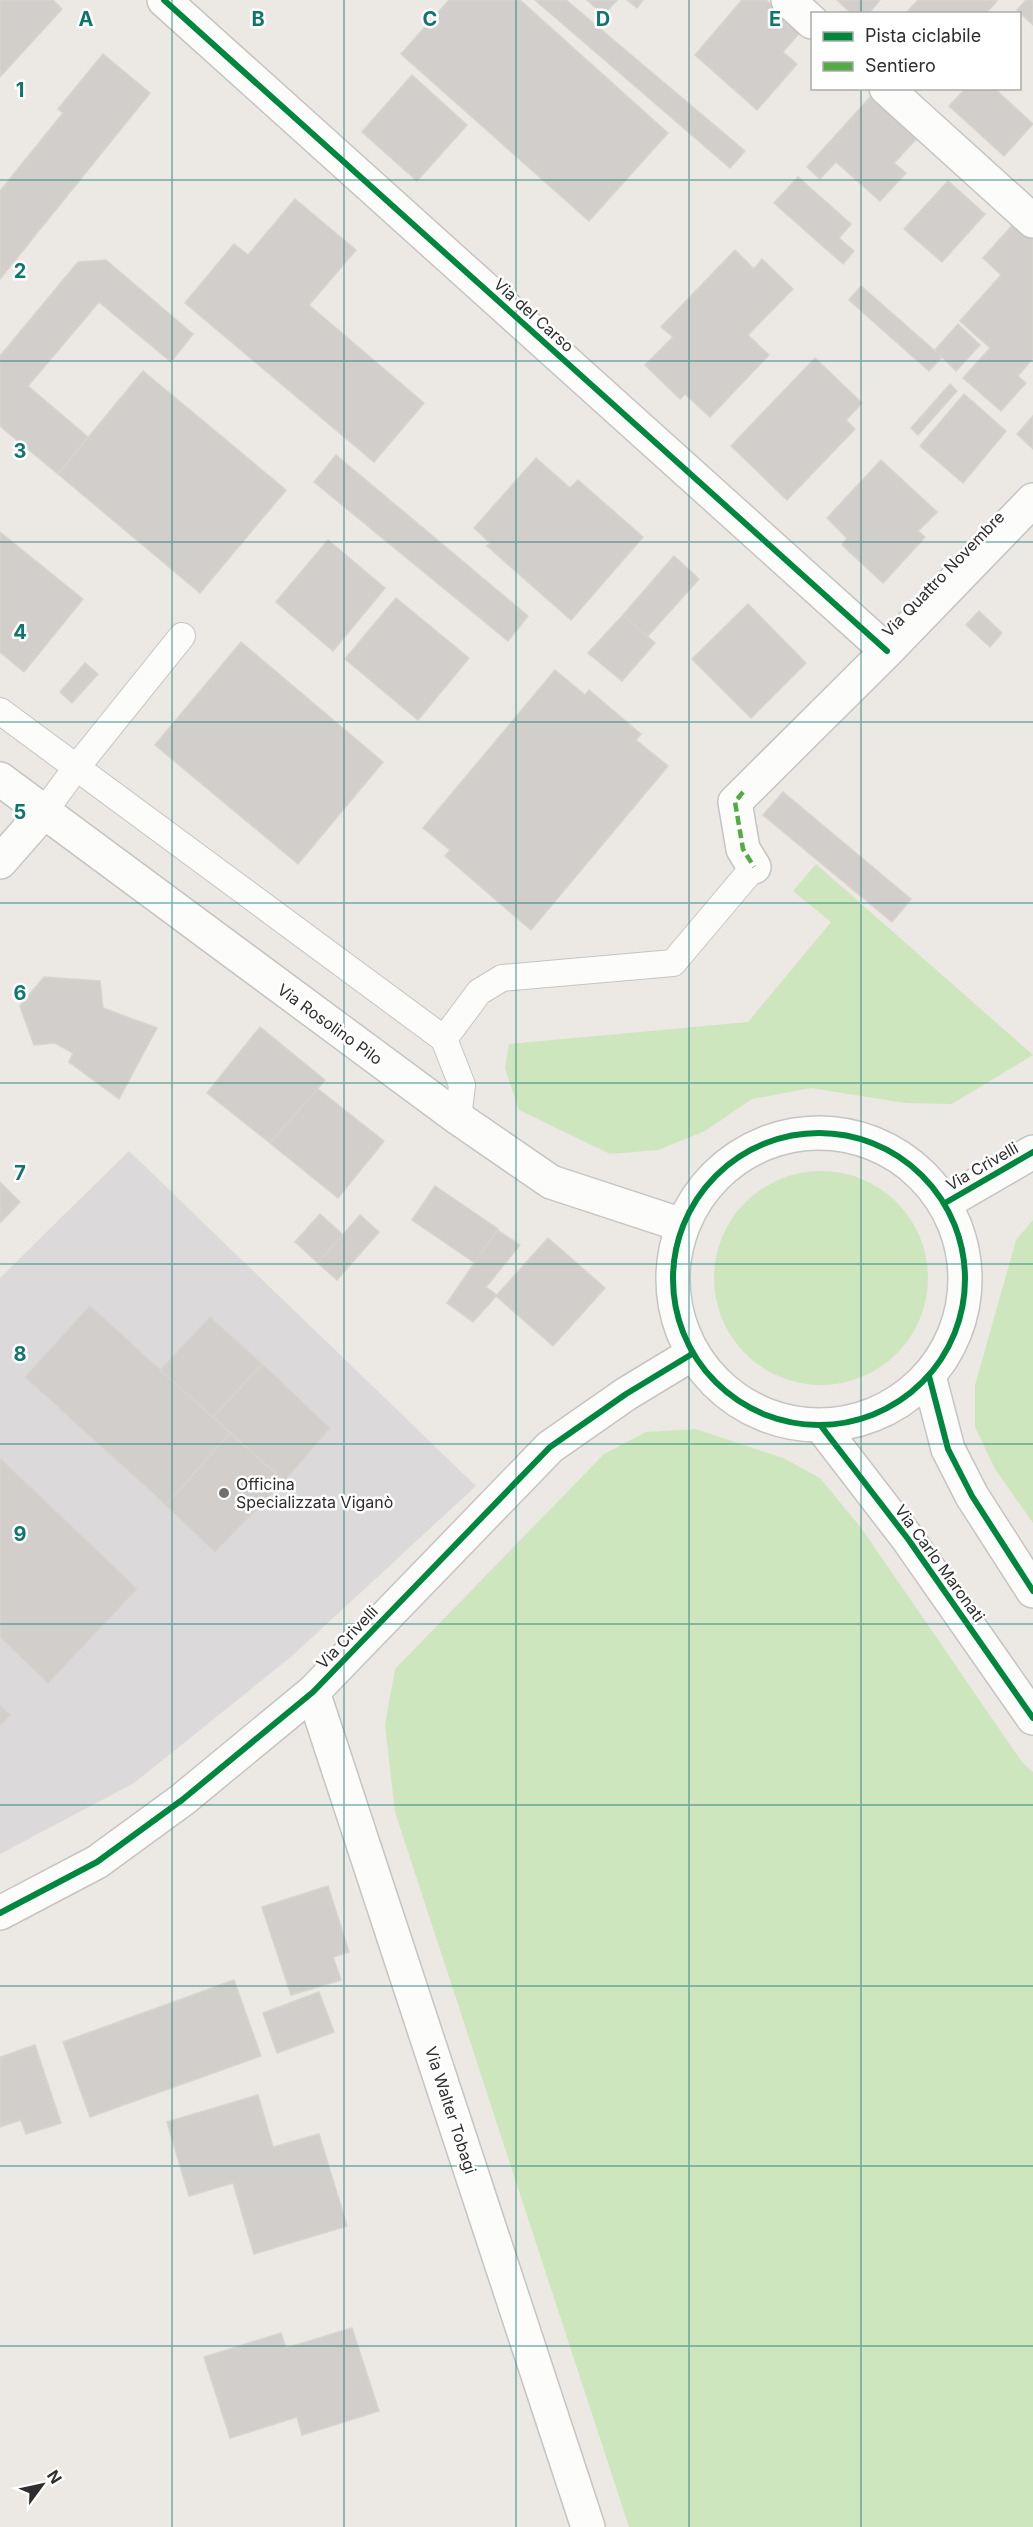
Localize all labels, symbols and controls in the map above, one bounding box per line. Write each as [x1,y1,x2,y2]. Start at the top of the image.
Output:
text: A [79,7,94,31]
text: B [251,7,265,31]
text: C [423,7,437,31]
text: D [596,7,610,31]
text: E [769,7,781,31]
legend [811,12,1021,90]
text: Pista ciclabile [865,25,981,46]
text: Sentiero [865,55,936,76]
text: 1 [16,78,24,102]
text: 2 [14,259,26,283]
street label: Via del Carso [490,274,578,356]
text: 3 [14,439,26,463]
street label: Via Quattro Novembre [878,507,1008,641]
text: 4 [13,620,27,644]
text: 5 [14,800,26,824]
street label: Via Rosolino Pilo [274,979,386,1069]
text: 6 [14,981,27,1005]
street label: Via Crivelli [942,1137,1022,1195]
text: 7 [14,1161,26,1185]
text: 8 [13,1342,27,1366]
place label: Officina Specializzata Viganò [236,1474,393,1512]
marker: Officina Specializzata Viganò [217,1486,231,1500]
street label: Via Carlo Maronati [891,1501,989,1625]
text: 9 [14,1522,27,1546]
street label: Via Crivelli [312,1601,382,1673]
street label: Via Walter Tobagi [421,2044,481,2176]
north arrow [12,2455,72,2515]
text: N [43,2466,66,2487]

